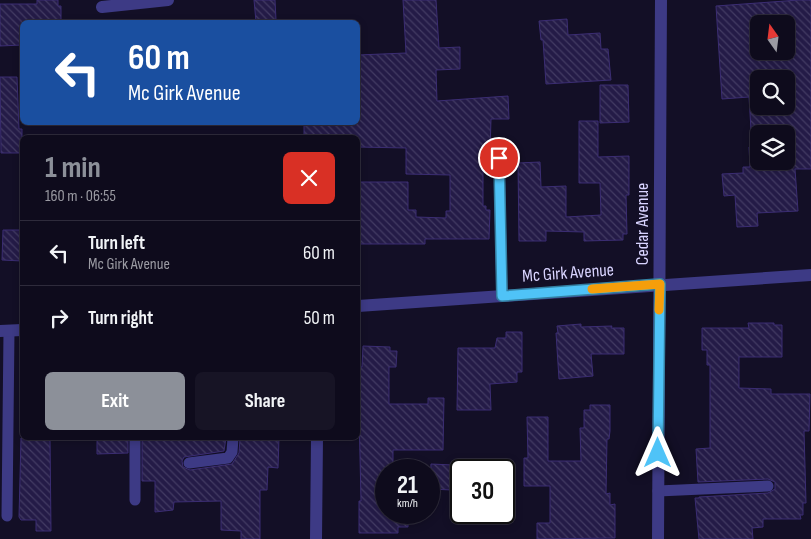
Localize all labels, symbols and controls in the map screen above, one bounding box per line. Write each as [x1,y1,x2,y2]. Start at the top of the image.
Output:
north arrow [750,15,795,60]
map controls [750,15,795,170]
text: 60 m [128,37,190,80]
icon: left [45,40,110,105]
button: search [750,70,795,115]
text: Mc Girk Avenue [128,80,241,107]
button: layers [750,125,795,170]
pin [478,137,520,179]
icon: arrive [485,144,513,172]
text: 1 min [45,150,101,186]
button: close [283,152,335,204]
street label: Cedar Avenue [632,183,653,265]
text: 160 m · 06:55 [45,187,116,206]
text: Turn left [88,232,145,255]
icon: left [45,239,73,267]
text: 60 m [303,242,335,265]
text: Mc Girk Avenue [88,255,170,274]
street label: Mc Girk Avenue [521,259,615,287]
icon: right [45,304,73,332]
text: Turn right [88,307,153,330]
text: 50 m [304,307,335,330]
button: Exit [45,372,185,430]
button: Share [195,372,335,430]
position arrow [631,426,683,478]
speed limit sign: 30 [450,459,515,524]
text: 21 [397,470,418,501]
text: km/h [397,496,418,511]

